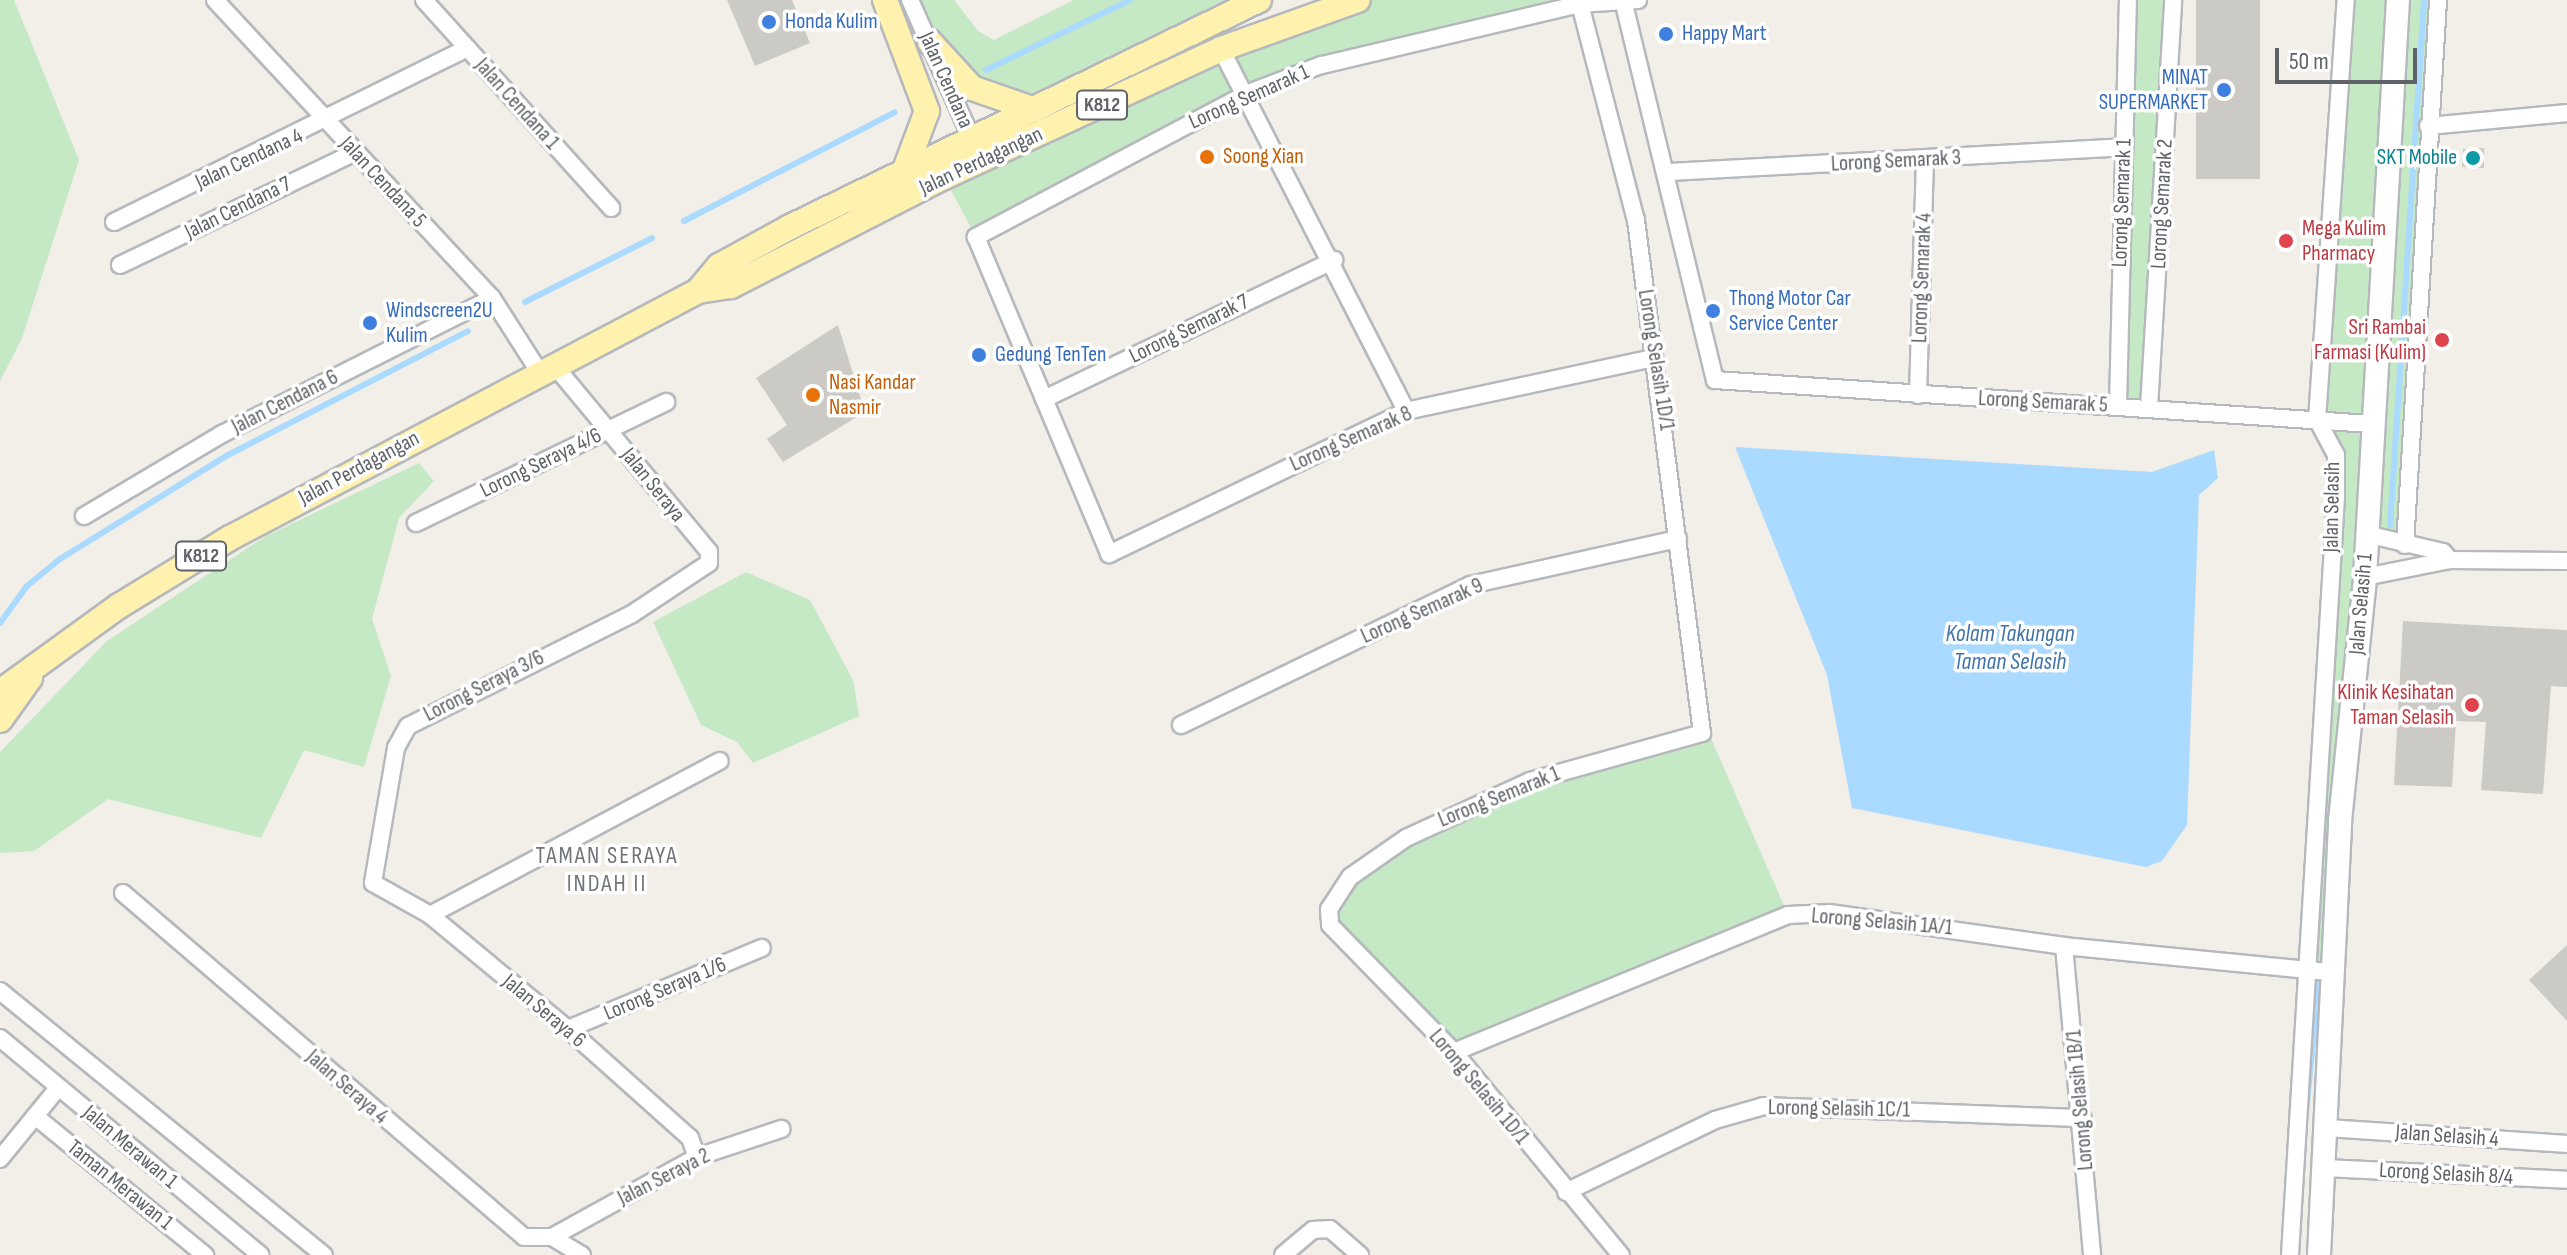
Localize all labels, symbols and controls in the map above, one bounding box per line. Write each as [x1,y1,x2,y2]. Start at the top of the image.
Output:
place label: Honda Kulim [785,9,878,35]
marker: Honda Kulim [760,13,778,31]
place label: Happy Mart [1682,21,1767,47]
marker: Happy Mart [1657,25,1675,43]
street label: Jalan Cendana [913,28,979,132]
scale bar [2279,32,2421,82]
text: 50 m [2289,47,2329,76]
street label: Jalan Cendana 1 [469,53,565,155]
street label: Lorong Semarak 1 [1185,59,1313,135]
place label: MINAT SUPERMARKET [2099,64,2208,116]
marker: MINAT SUPERMARKET [2215,81,2233,99]
road number: K812 [1076,89,1128,121]
street label: Jalan Perdagangan [915,121,1047,201]
street label: Jalan Cendana 4 [191,123,307,195]
street label: Jalan Cendana 5 [334,131,432,233]
street label: Lorong Semarak 1 [2107,138,2137,268]
street label: Lorong Semarak 2 [2145,138,2179,270]
place label: Soong Xian [1223,144,1304,170]
street label: Lorong Semarak 3 [1830,144,1962,178]
place label: SKT Mobile [2377,145,2457,171]
marker: Soong Xian [1198,148,1216,166]
marker: SKT Mobile [2464,149,2482,167]
street label: Jalan Cendana 7 [181,171,295,245]
street label: Lorong Semarak 4 [1907,212,1937,344]
place label: Mega Kulim Pharmacy [2302,215,2386,266]
marker: Mega Kulim Pharmacy [2277,232,2295,250]
place label: Thong Motor Car Service Center [1729,285,1851,336]
street label: Lorong Selasih 1D/1 [1632,288,1680,432]
street label: Lorong Semarak 7 [1125,289,1253,369]
place label: Windscreen2U Kulim [386,297,493,348]
marker: Thong Motor Car Service Center [1704,302,1722,320]
marker: Windscreen2U Kulim [361,314,379,332]
place label: Sri Rambai Farmasi (Kulim) [2314,314,2426,366]
marker: Sri Rambai Farmasi (Kulim) [2433,331,2451,349]
place label: Gedung TenTen [995,342,1106,368]
marker: Gedung TenTen [970,346,988,364]
street label: Jalan Cendana 6 [227,364,343,440]
place label: Nasi Kandar Nasmir [829,369,916,420]
street label: Lorong Semarak 5 [1977,385,2109,419]
marker: Nasi Kandar Nasmir [804,386,822,404]
street label: Lorong Semarak 8 [1286,400,1416,478]
street label: Lorong Seraya 4/6 [476,422,606,504]
street label: Jalan Perdagangan [294,425,424,511]
street label: Jalan Seraya [615,443,691,527]
street label: Jalan Selasih [2318,461,2346,553]
road number: K812 [175,540,227,572]
street label: Jalan Selasih 1 [2343,552,2379,656]
street label: Lorong Semarak 9 [1357,572,1487,650]
water label: Kolam Takungan Taman Selasih [1946,620,2074,676]
street label: Lorong Seraya 3/6 [419,644,549,728]
place label: Klinik Kesihatan Taman Selasih [2337,679,2454,730]
marker: Klinik Kesihatan Taman Selasih [2461,694,2483,716]
street label: Lorong Semarak 1 [1434,761,1564,833]
district label: TAMAN SERAYA INDAH II [535,842,679,898]
street label: Lorong Selasih 1A/1 [1810,903,1954,941]
street label: Lorong Seraya 1/6 [600,951,730,1027]
street label: Jalan Seraya 6 [497,969,591,1053]
street label: Lorong Selasih 1D/1 [1423,1024,1535,1150]
street label: Lorong Selasih 1B/1 [2061,1028,2099,1172]
street label: Jalan Seraya 4 [300,1044,394,1130]
street label: Lorong Selasih 1C/1 [1768,1095,1910,1123]
street label: Jalan Merawan 1 [77,1100,183,1194]
street label: Jalan Selasih 4 [2395,1119,2499,1153]
street label: Taman Merawan 1 [62,1134,178,1236]
street label: Jalan Seraya 2 [613,1142,715,1212]
street label: Lorong Selasih 8/4 [2378,1157,2514,1191]

